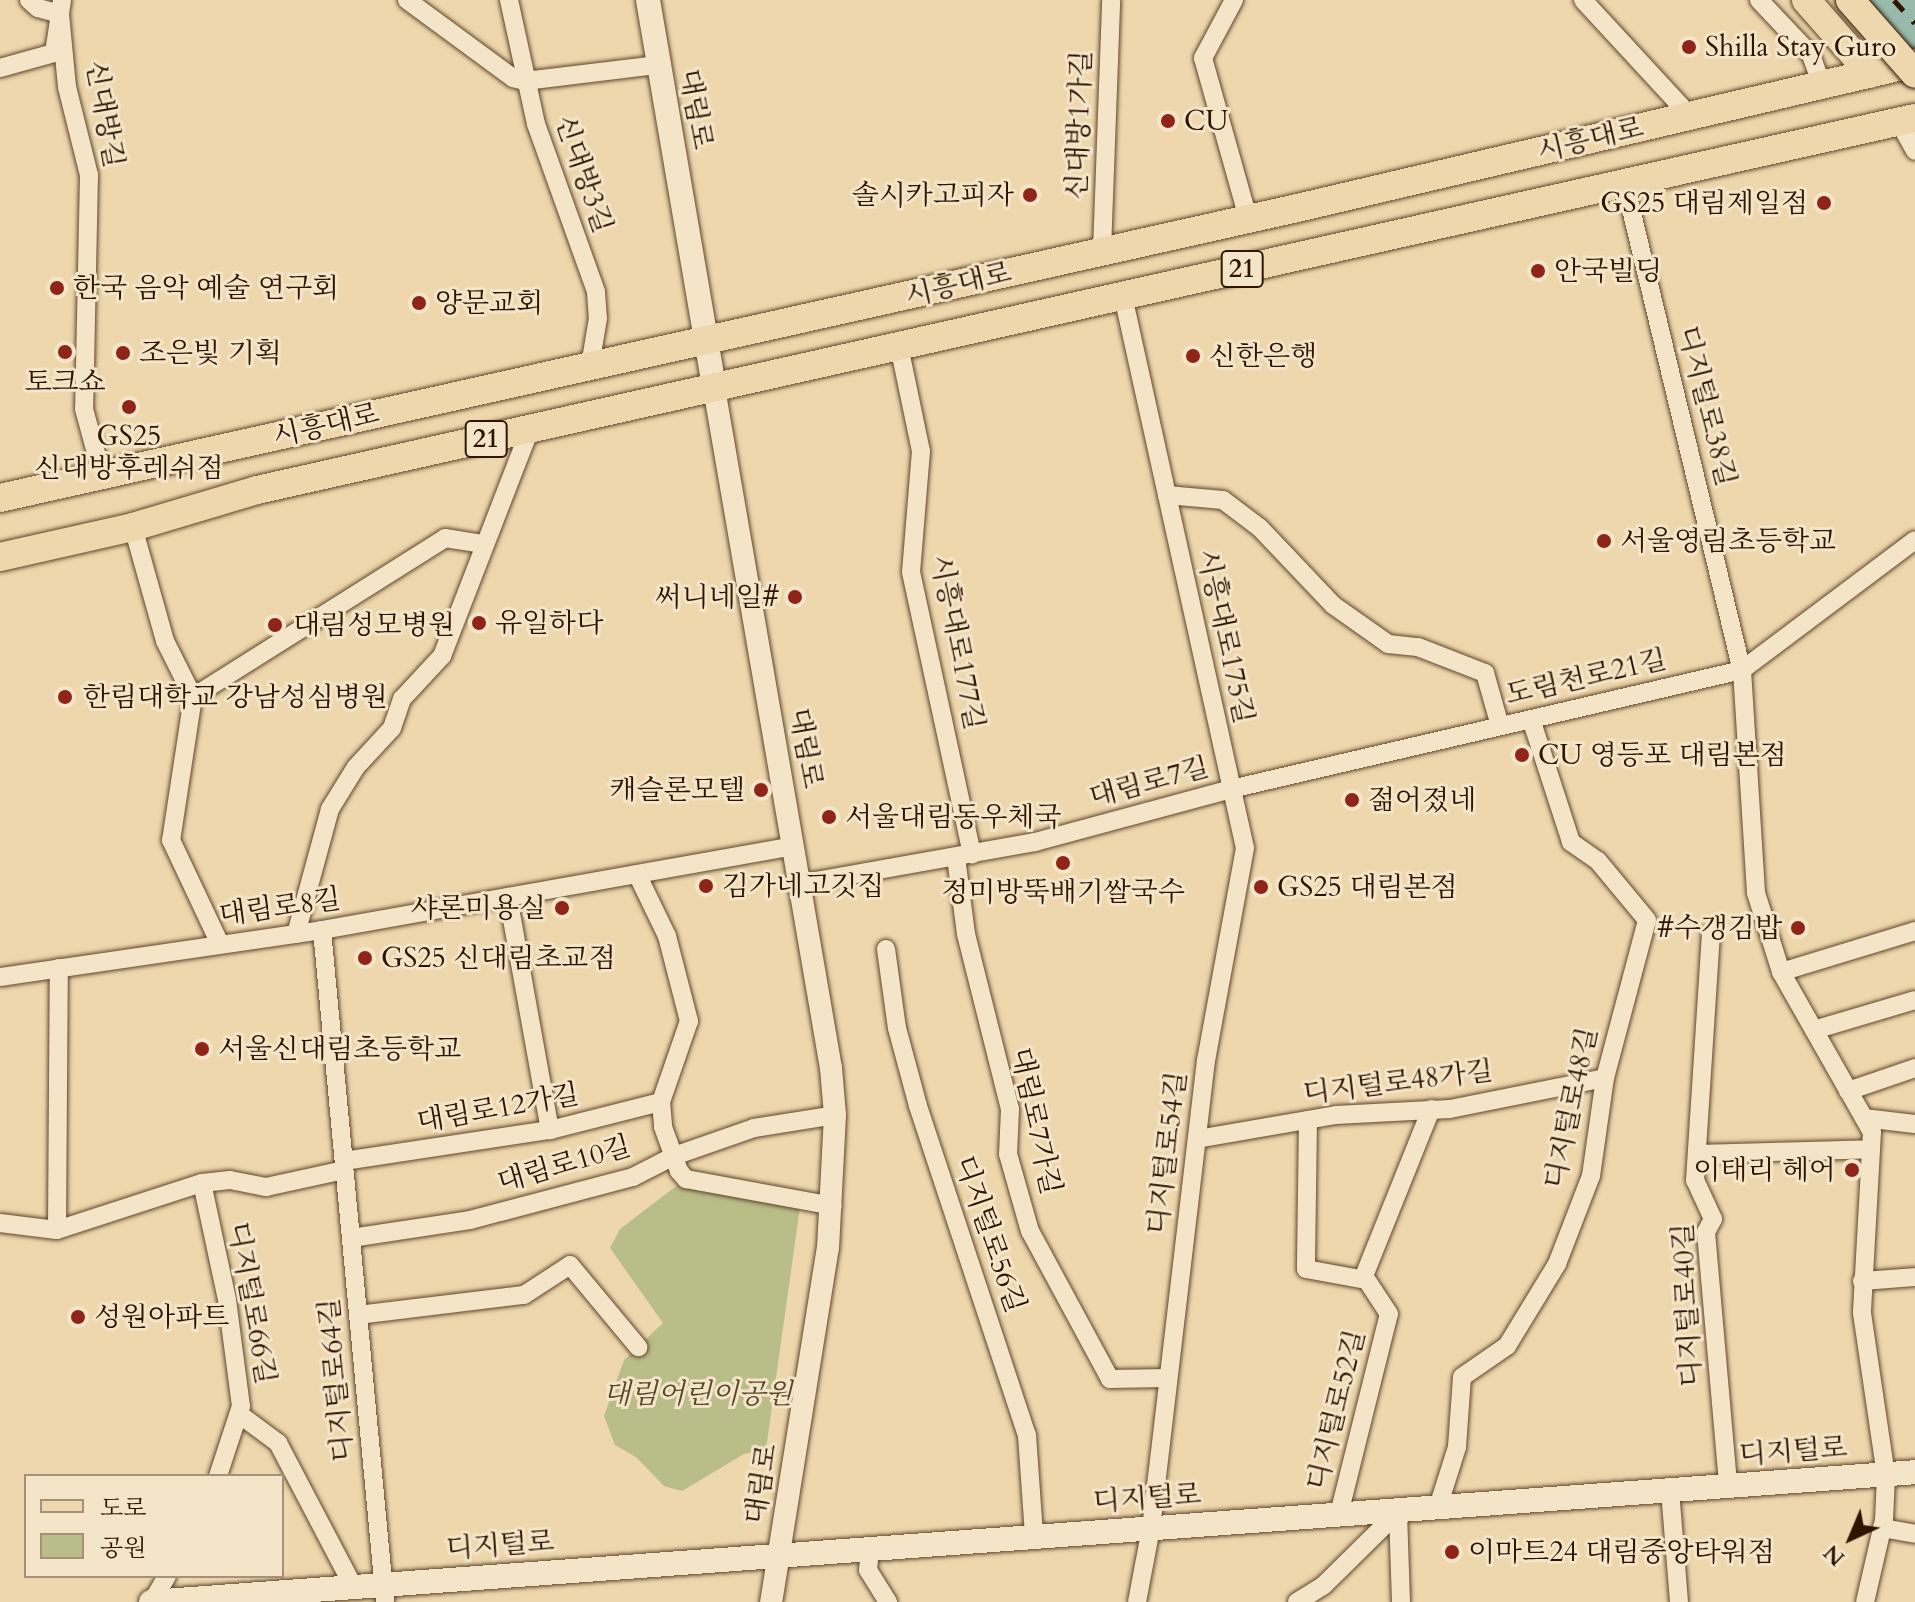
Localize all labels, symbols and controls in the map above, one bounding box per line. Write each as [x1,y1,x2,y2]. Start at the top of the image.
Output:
place label: Shilla Stay Guro [1705,30,1896,64]
marker: Shilla Stay Guro [1680,38,1698,56]
street label: 신대방1가길 [1060,50,1098,200]
street label: 신대방길 [79,58,131,170]
street label: 대림로 [672,66,720,152]
place label: CU [1184,104,1228,138]
street label: 시흥대로 [1534,110,1646,168]
street label: 신대방3길 [548,111,620,237]
marker: CU [1159,112,1177,130]
place label: 솔시카고피자 [852,178,1014,212]
marker: 솔시카고피자 [1021,186,1039,204]
place label: GS25 대림제일점 [1600,186,1808,220]
marker: GS25 대림제일점 [1815,194,1833,212]
road number: 21 [1220,247,1264,291]
place label: 안국빌딩 [1554,254,1662,288]
street label: 시흥대로 [902,255,1014,313]
marker: 안국빌딩 [1529,262,1547,280]
place label: 한국 음악 예술 연구회 [73,271,339,305]
marker: 한국 음악 예술 연구회 [48,279,66,297]
place label: 양문교회 [435,286,543,320]
marker: 양문교회 [410,294,428,312]
street label: 디지털로38길 [1671,322,1743,490]
place label: 조은빛 기획 [139,336,282,370]
place label: 신한은행 [1209,339,1317,373]
marker: 토크쇼 [56,343,74,361]
marker: 조은빛 기획 [114,344,132,362]
marker: 신한은행 [1184,347,1202,365]
place label: 토크쇼 [24,365,106,399]
street label: 시흥대로 [270,396,382,454]
marker: GS25 신대방후레쉬점 [120,398,138,416]
road number: 21 [464,417,508,461]
place label: GS25 신대방후레쉬점 [34,419,224,485]
place label: 서울영림초등학교 [1620,524,1836,558]
marker: 서울영림초등학교 [1595,532,1613,550]
street label: 시흥대로175길 [1191,545,1261,727]
street label: 시흥대로177길 [925,551,991,733]
place label: 써니네일# [655,580,779,614]
marker: 써니네일# [786,588,804,606]
place label: 유일하다 [495,606,603,640]
place label: 대림성모병원 [293,608,455,642]
marker: 대림성모병원 [264,614,286,636]
marker: 유일하다 [470,614,488,632]
street label: 도림천로21길 [1502,642,1670,712]
place label: 한림대학교 강남성심병원 [83,680,388,714]
marker: 한림대학교 강남성심병원 [54,686,76,708]
street label: 대림로 [782,705,830,791]
place label: CU 영등포 대림본점 [1538,738,1787,772]
marker: CU 영등포 대림본점 [1513,746,1531,764]
street label: 대림로7길 [1085,750,1213,814]
place label: 캐슬론모텔 [610,773,745,807]
marker: 캐슬론모텔 [752,781,770,799]
place label: 젊어졌네 [1368,783,1476,817]
marker: 젊어졌네 [1343,791,1361,809]
place label: 서울대림동우체국 [845,800,1061,834]
marker: 서울대림동우체국 [820,808,838,826]
marker: 정미방뚝배기쌀국수 [1054,854,1072,872]
place label: 김가네고깃집 [722,869,884,903]
place label: GS25 대림본점 [1277,870,1458,904]
place label: 정미방뚝배기쌀국수 [941,875,1185,909]
marker: 김가네고깃집 [697,877,715,895]
marker: GS25 대림본점 [1252,878,1270,896]
street label: 대림로8길 [217,882,343,932]
place label: 샤론미용실 [411,891,546,925]
marker: 샤론미용실 [553,899,571,917]
place label: #수갱김밥 [1658,911,1782,945]
marker: #수갱김밥 [1789,919,1807,937]
place label: GS25 신대림초교점 [381,941,616,975]
marker: GS25 신대림초교점 [356,949,374,967]
street label: 디지털로48길 [1538,1024,1604,1192]
place label: 서울신대림초등학교 [218,1032,461,1066]
marker: 서울신대림초등학교 [193,1040,211,1058]
street label: 대림로7가길 [1004,1044,1068,1198]
street label: 디지털로48가길 [1301,1054,1495,1110]
street label: 디지털로54길 [1140,1070,1194,1236]
street label: 대림로12가길 [414,1077,582,1139]
street label: 대림로10길 [494,1129,634,1199]
street label: 디지털로56길 [947,1151,1033,1317]
place label: 이태리 헤어 [1693,1153,1836,1187]
marker: 이태리 헤어 [1843,1161,1861,1179]
street label: 디지털로66길 [221,1219,283,1387]
street label: 디지털로40길 [1666,1222,1708,1388]
street label: 디지털로64길 [312,1297,360,1463]
place label: 성원아파트 [94,1300,229,1334]
marker: 성원아파트 [69,1308,87,1326]
street label: 디지털로52길 [1300,1326,1372,1494]
park label: 대림어린이공원 [603,1377,793,1411]
street label: 디지털로 [1738,1430,1848,1472]
street label: 대림로 [738,1441,784,1527]
legend [24,1474,284,1578]
street label: 디지털로 [1092,1477,1202,1519]
text: 도로 [100,1492,146,1525]
north arrow [1811,1498,1891,1578]
street label: 디지털로 [445,1524,555,1566]
text: 공원 [100,1532,146,1565]
place label: 이마트24 대림중앙타워점 [1468,1535,1775,1569]
text: N [1817,1538,1852,1573]
marker: 이마트24 대림중앙타워점 [1443,1543,1461,1561]

